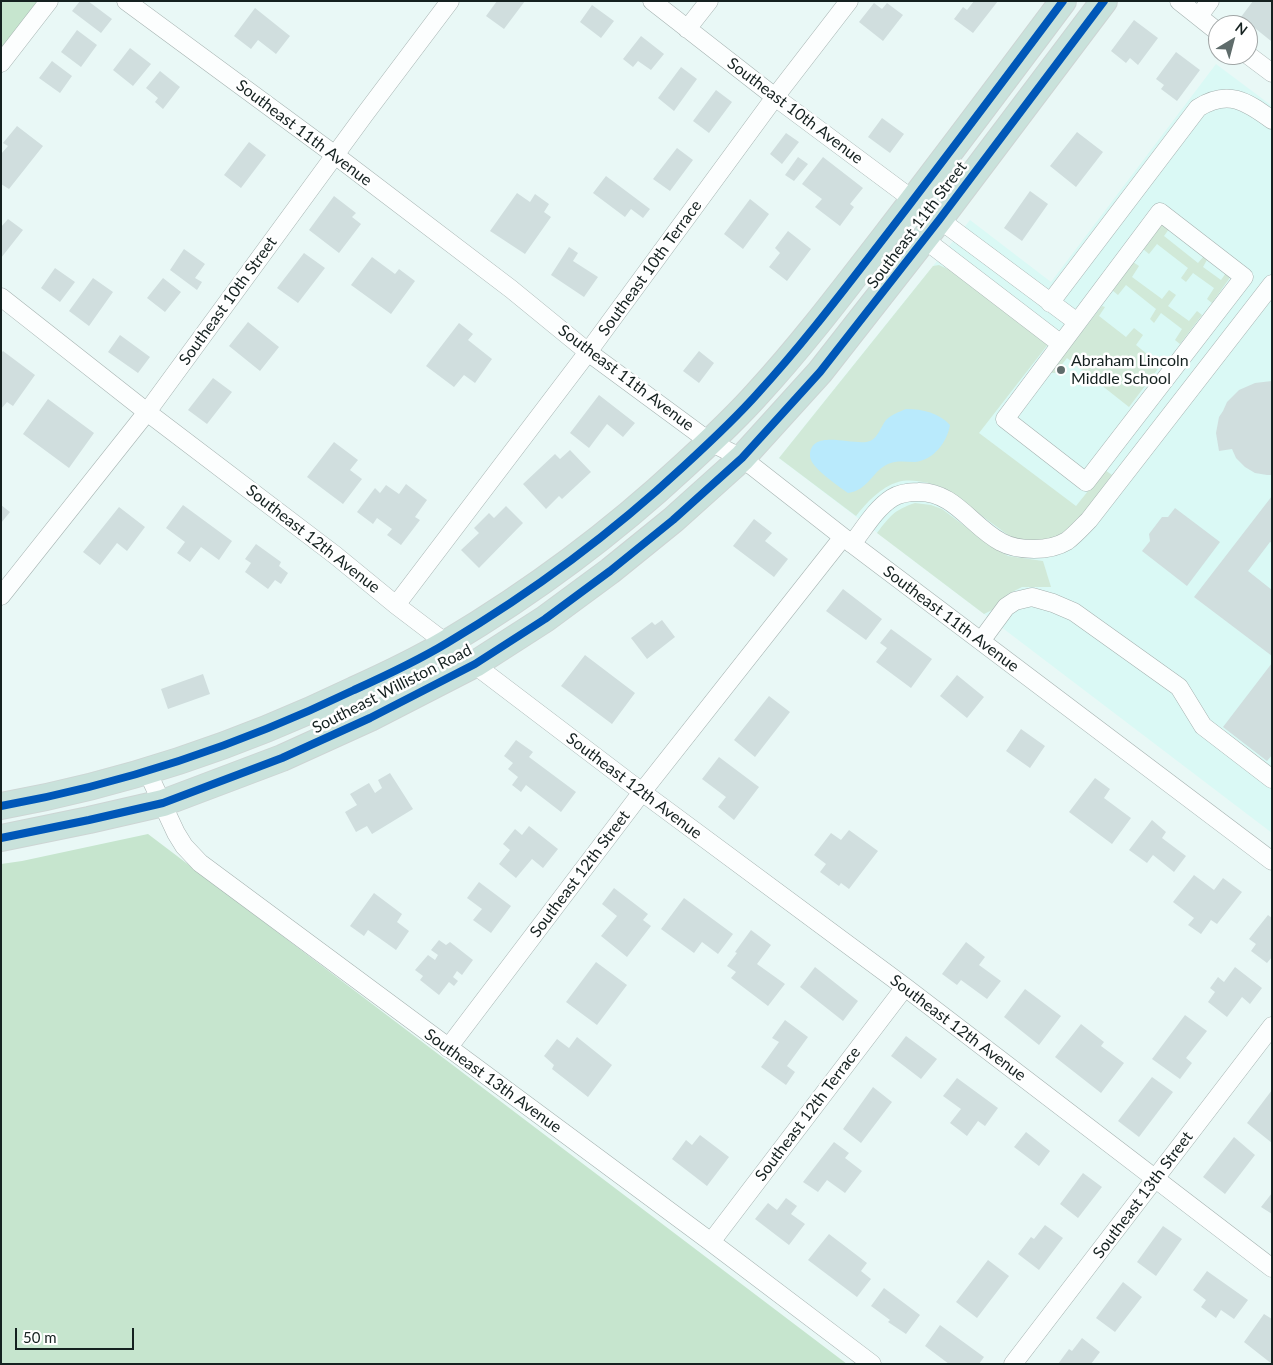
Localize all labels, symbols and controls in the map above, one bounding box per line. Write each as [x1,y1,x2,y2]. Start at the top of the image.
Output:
north arrow [1208,15,1258,65]
text: N [1232,18,1251,38]
street label: Southeast 10th Avenue [723,54,867,168]
street label: Southeast 11th Avenue [232,76,376,190]
street label: Southeast 11th Street [863,158,971,292]
street label: Southeast 10th Terrace [594,196,706,340]
street label: Southeast 10th Street [175,233,281,369]
street label: Southeast 11th Avenue [554,321,698,435]
place label: Abraham Lincoln Middle School [1071,351,1189,389]
marker: Abraham Lincoln Middle School [1055,364,1067,376]
street label: Southeast 12th Avenue [242,481,384,597]
street label: Southeast 11th Avenue [879,562,1023,676]
street label: Southeast Williston Road [309,640,475,738]
street label: Southeast 12th Avenue [562,729,706,843]
street label: Southeast 12th Street [526,807,634,941]
street label: Southeast 12th Avenue [886,971,1030,1085]
street label: Southeast 13th Avenue [421,1025,565,1137]
street label: Southeast 12th Terrace [751,1043,865,1185]
street label: Southeast 13th Street [1089,1128,1197,1262]
scale bar [18,1318,136,1350]
text: 50 m [23,1328,57,1346]

